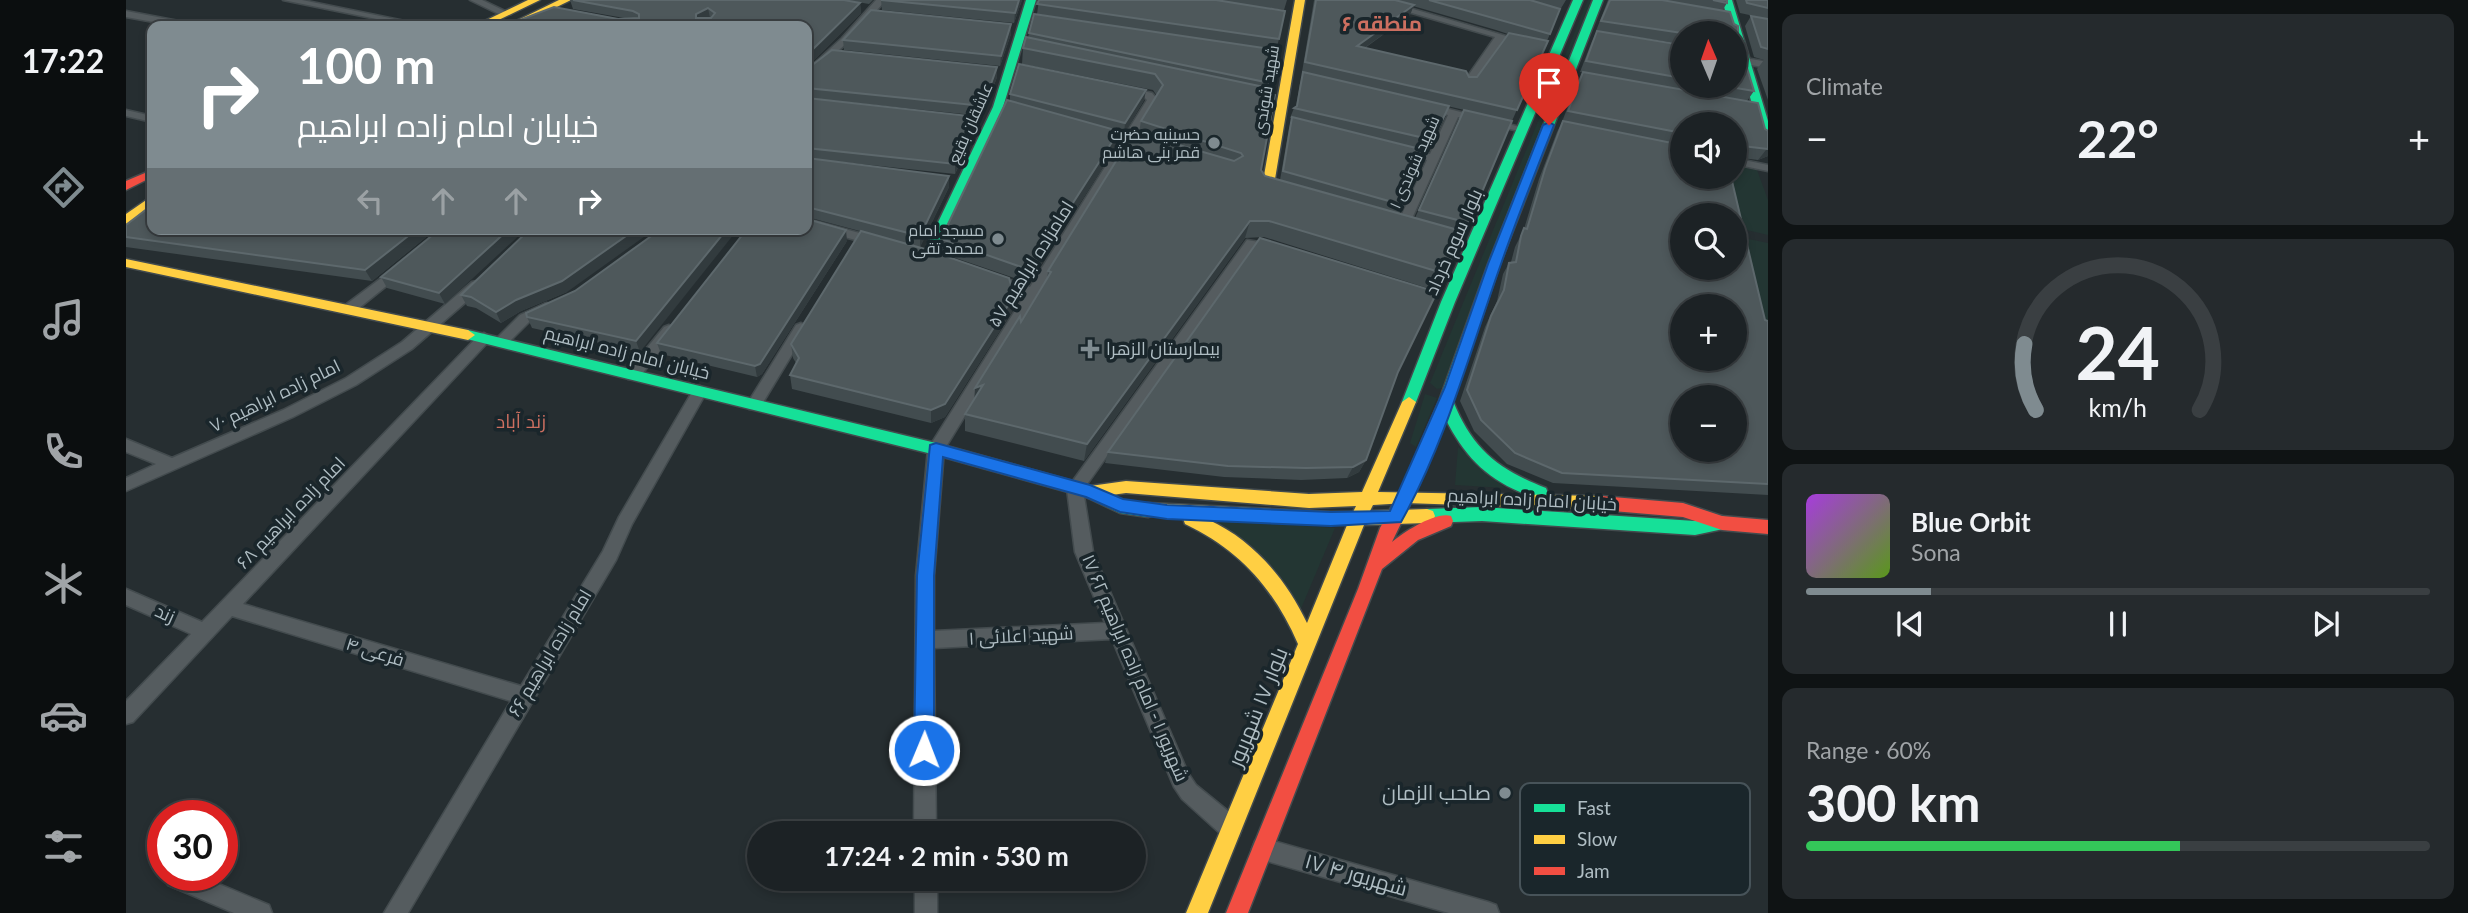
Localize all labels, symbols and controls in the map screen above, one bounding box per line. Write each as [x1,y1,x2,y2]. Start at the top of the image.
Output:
district label: منطقه ۶ [1342,10,1422,35]
north arrow [1670,21,1746,98]
map controls [1670,21,1747,462]
text: 100 m [297,36,435,94]
text: 17:22 [22,41,104,80]
street label: شهید شوندی [1249,44,1284,137]
icon: right [182,49,273,140]
pin [1519,53,1579,125]
icon: arrive [1530,64,1568,102]
text: Climate [1806,72,1883,100]
street label: عاشقان بقیع [943,79,999,167]
text: خیابان امام زاده ابراهیم [297,105,599,144]
text: 22° [2077,107,2159,169]
street label: شهید شوندی ۱ [1385,112,1444,212]
button: sound [1670,112,1747,189]
text: − [1806,115,1828,161]
text: + [2408,115,2430,161]
place label: حسینیه حضرت قمر بنی هاشم [1102,124,1200,164]
marker: حسینیه حضرت قمر بنی هاشم [1206,135,1222,151]
icon: directions [39,163,88,212]
icon: left [351,182,389,220]
icon: ahead [424,182,462,220]
icon: ahead [497,182,535,220]
icon: right [570,182,608,220]
street label: بلوار سوم خرداد [1420,185,1488,299]
street label: امامزاده ابراهیم ۵۷ [983,196,1079,332]
button: search [1670,203,1747,280]
place label: مسجد امام محمد تقی [908,220,984,259]
marker: مسجد امام محمد تقی [990,231,1006,247]
button: + [1670,294,1747,371]
icon: music [39,295,88,344]
text: 24 [2076,309,2160,397]
street label: خیابان امام زاده ابراهیم [542,321,712,385]
place label: بیمارستان الزهرا [1106,337,1220,360]
marker: بیمارستان الزهرا [1080,339,1100,359]
street label: امام زاده ابراهیم ۷۰ [206,354,344,438]
button: − [1670,385,1747,462]
text: km/h [2089,392,2147,422]
district label: زند آباد [496,409,546,433]
icon: phone [39,427,88,476]
street label: امام زاده ابراهیم ۶۸ [231,452,351,574]
street label: خیابان امام زاده ابراهیم [1447,484,1617,516]
text: Blue Orbit [1911,506,2031,538]
text: Sona [1911,538,1961,566]
street label: ۱۷ شهریور ۱ - امام زاده ابراهیم ۶۲ [1076,551,1194,785]
icon: climate [39,559,88,608]
street label: امام زاده ابراهیم ۶۶ [503,585,597,721]
street label: زند [152,599,179,628]
icon: previous [1891,605,1929,643]
icon: pause [2099,605,2137,643]
icon: next [2307,605,2345,643]
street label: شهید اعلائی ۱ [968,621,1074,650]
street label: فرعی ۴ [343,632,407,671]
street label: بلوار ۱۷ شهریور [1221,643,1294,771]
icon: car [39,691,88,740]
position arrow [887,713,961,787]
text: Range · 60% [1806,736,1931,764]
text: 300 km [1806,771,1980,833]
place label: صاحب الزمان [1382,779,1491,806]
legend [1520,783,1750,895]
marker: صاحب الزمان [1497,785,1513,801]
text: Fast [1577,796,1611,819]
speed limit sign: 30 [147,800,238,891]
icon: filters [39,822,88,871]
text: Slow [1577,827,1617,850]
text: 17:24 · 2 min · 530 m [824,840,1069,872]
street label: ۱۷ شهریور ۴ [1302,847,1410,902]
text: Jam [1577,859,1610,882]

